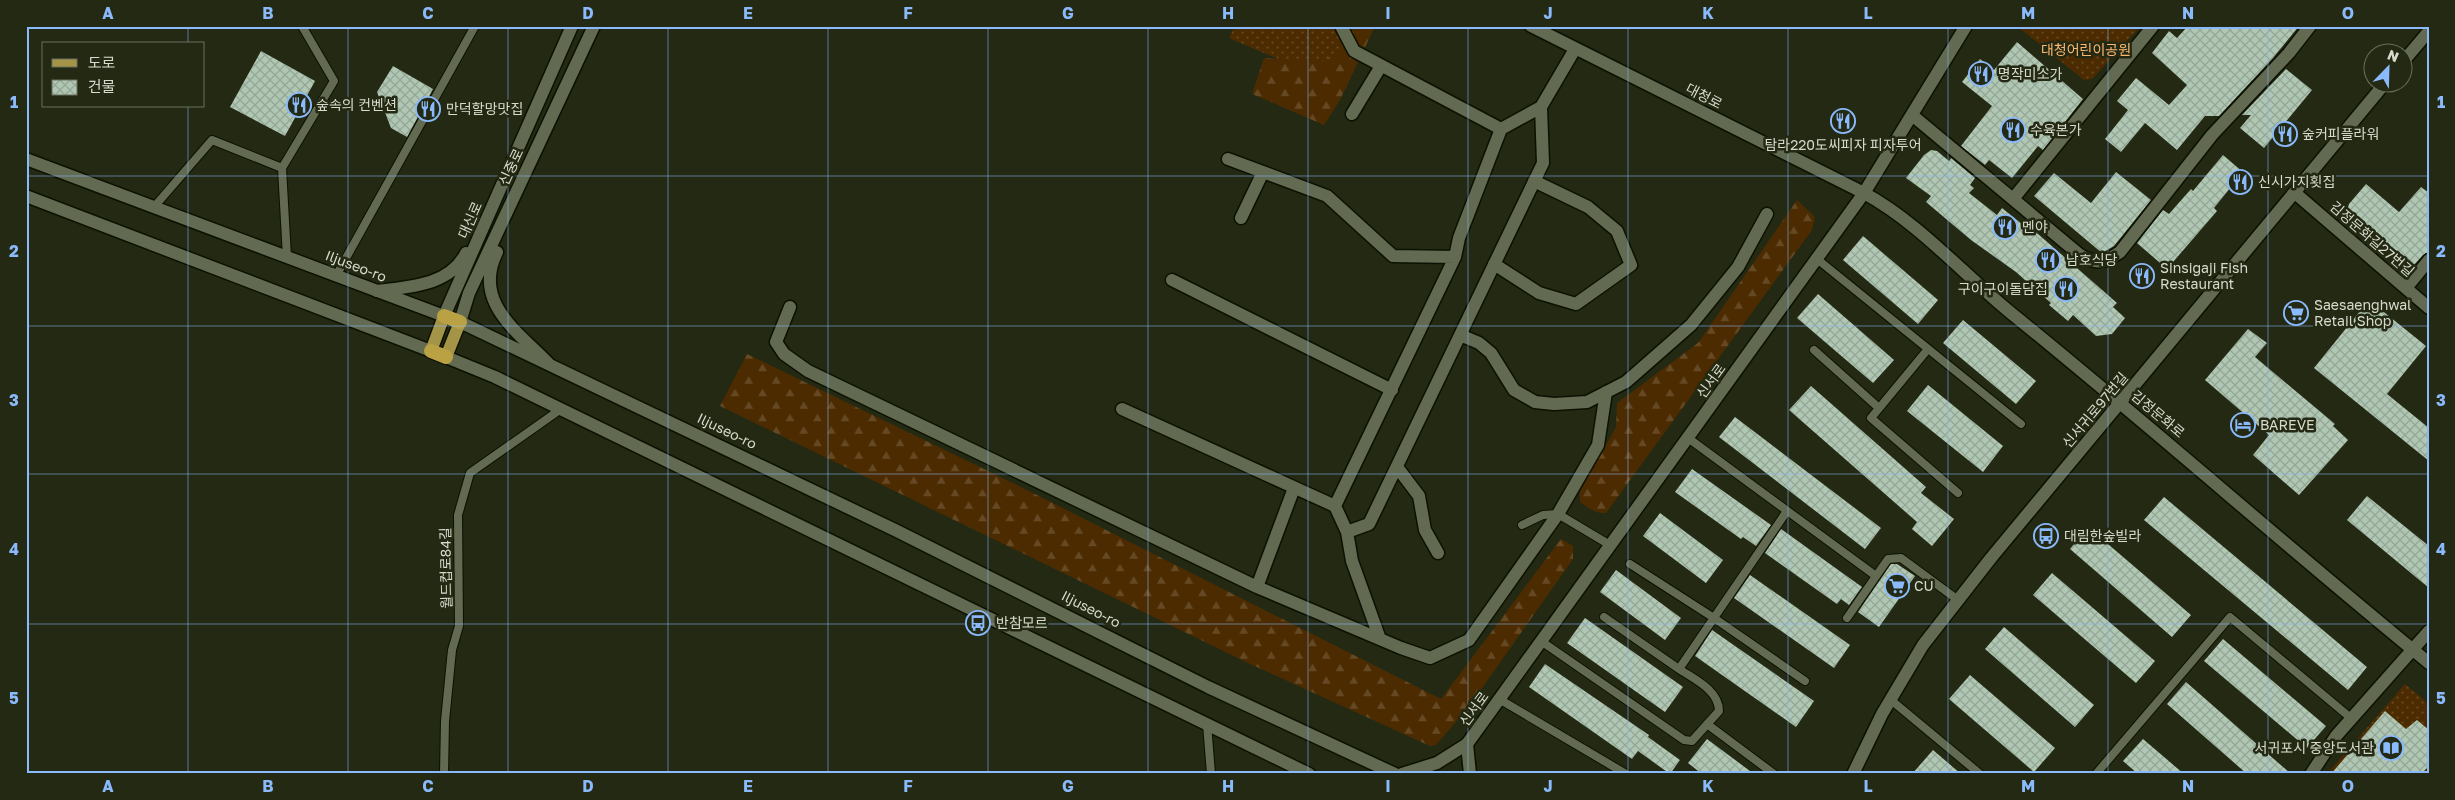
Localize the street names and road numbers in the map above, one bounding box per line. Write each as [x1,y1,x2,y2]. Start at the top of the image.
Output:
street label: 대청로 [1683,79,1725,112]
street label: 신중로 [495,146,526,188]
street label: 김정문화길27번길 [2327,198,2418,280]
street label: 대신로 [454,199,485,241]
street label: Iljuseo-ro [323,246,389,285]
street label: 신서로 [1692,360,1729,401]
street label: 신서귀로97번길 [2058,369,2131,451]
street label: 김정문화로 [2128,386,2189,441]
street label: Iljuseo-ro [695,409,760,452]
street label: 월드컵로84길 [436,527,455,609]
street label: Iljuseo-ro [1059,586,1124,631]
street label: 신서로 [1455,688,1492,729]

